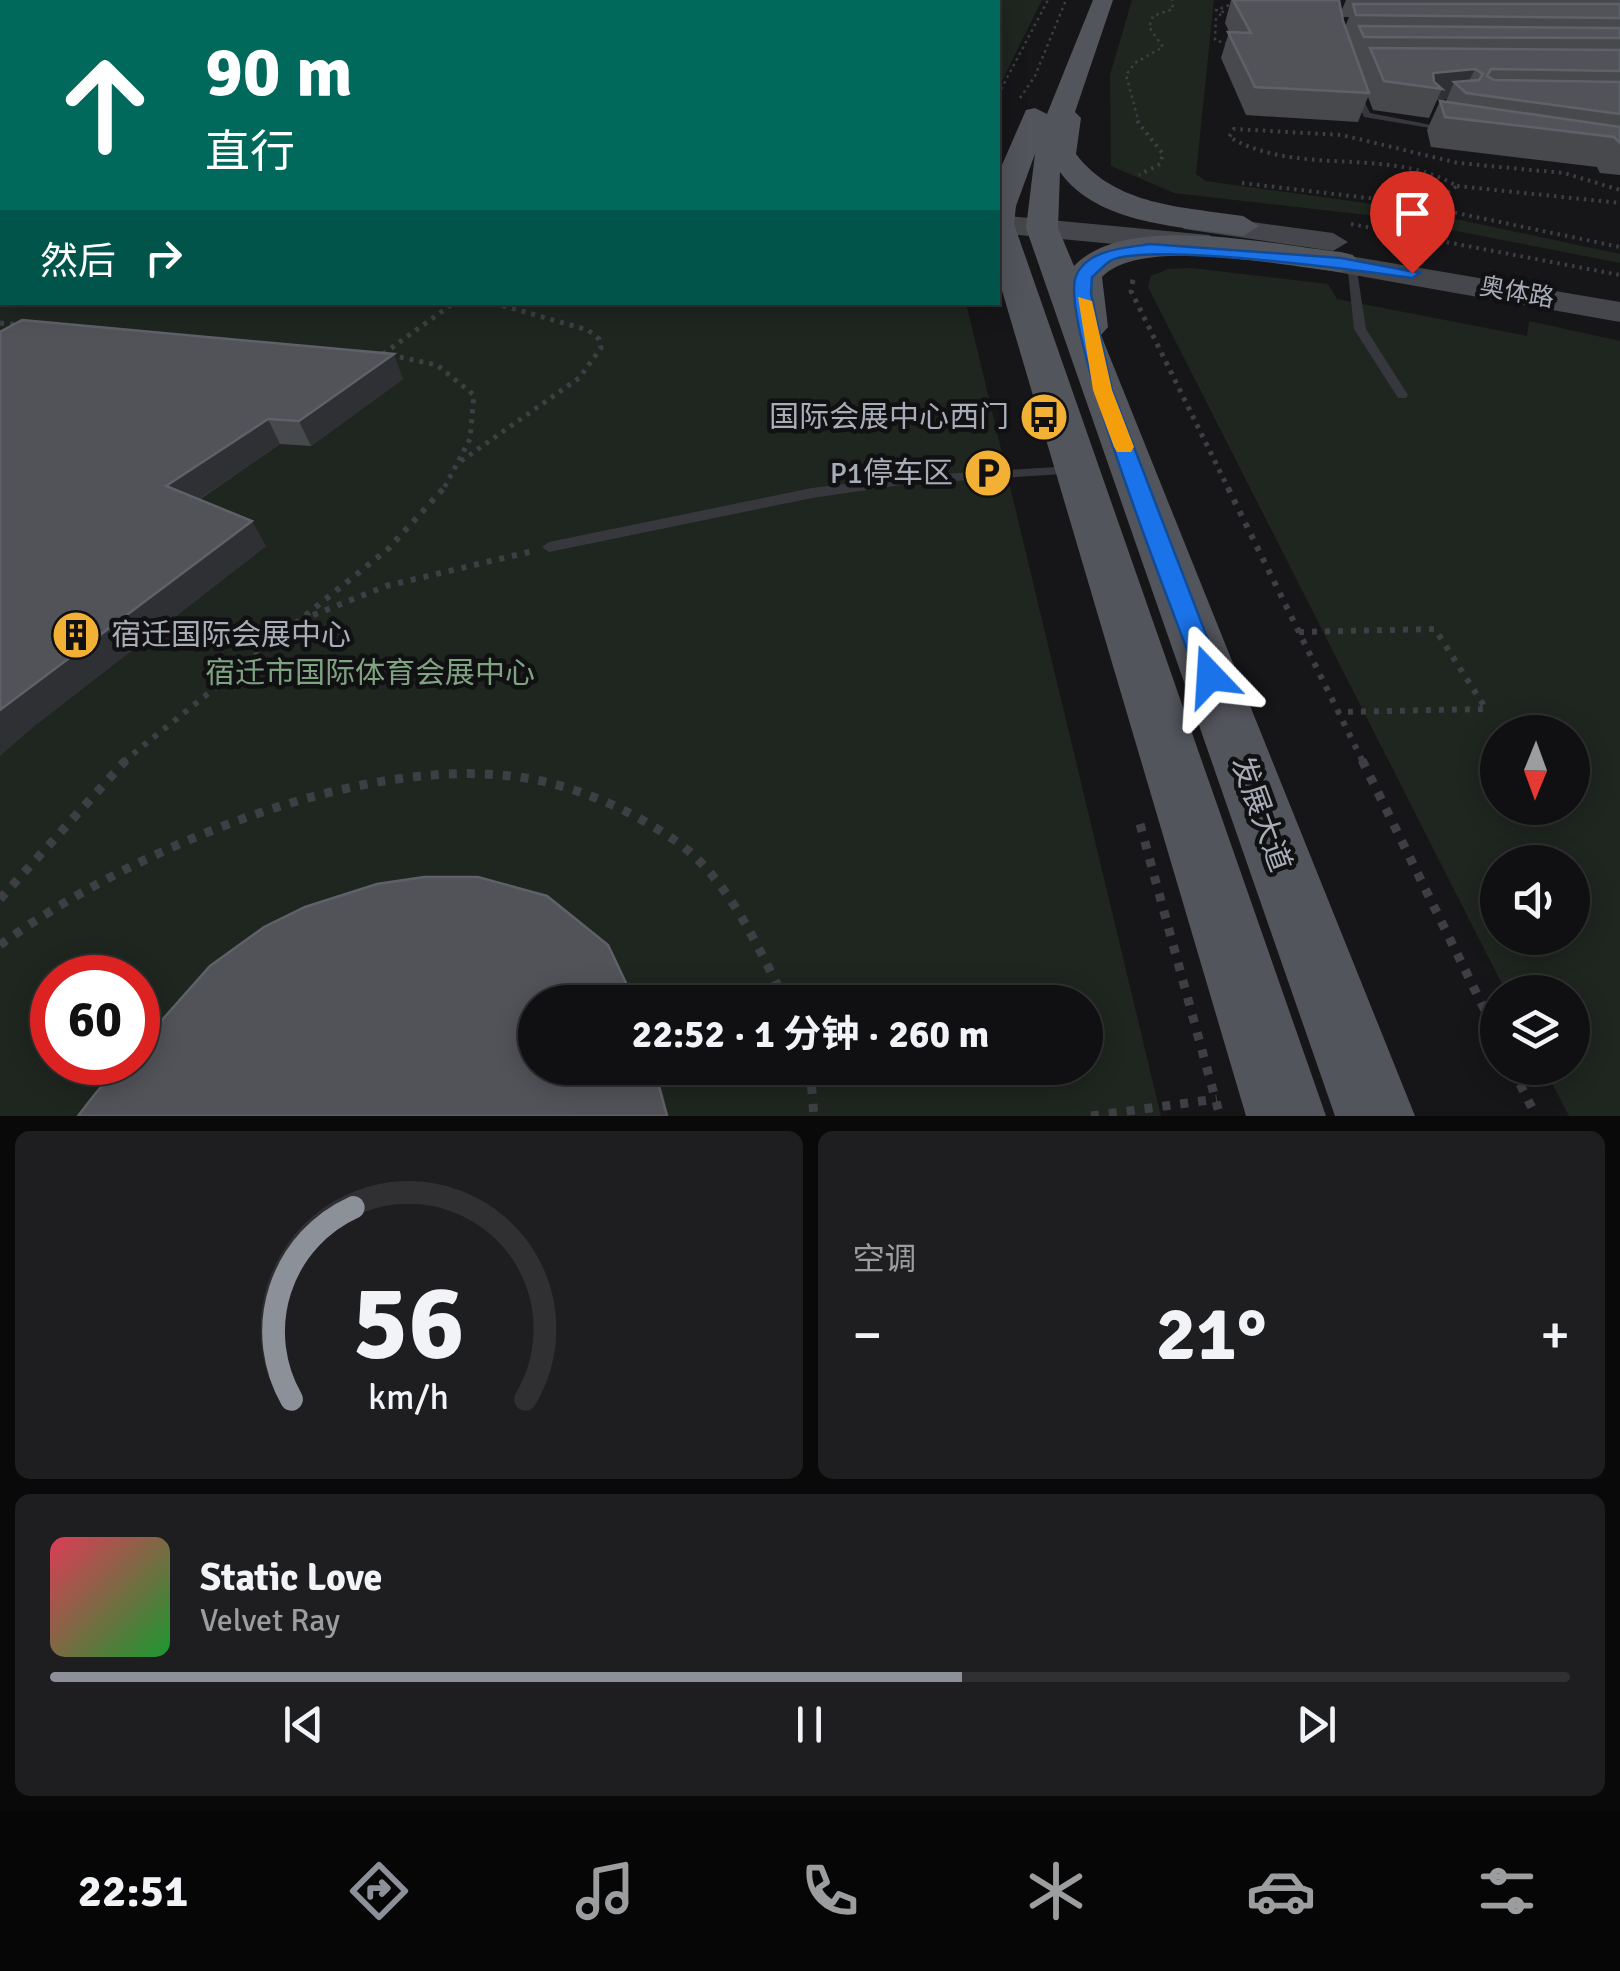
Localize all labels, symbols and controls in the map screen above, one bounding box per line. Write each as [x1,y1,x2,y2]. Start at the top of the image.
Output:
text: 90 m [205,29,353,115]
icon: ahead [40,40,170,170]
text: 直行 [205,125,295,180]
pin [1370,171,1455,274]
icon: arrive [1385,186,1440,241]
icon: right [136,230,191,285]
text: 然后 [40,238,116,285]
street label: 奥体路 [1477,270,1557,314]
bus stop icon: 国际会展中心西门 [1018,391,1070,443]
place label: 国际会展中心西门 [769,399,1009,436]
parking icon: P1停车区 [962,447,1014,499]
place label: P1停车区 [830,455,953,492]
building icon: 宿迁国际会展中心 [50,609,102,661]
place label: 宿迁国际会展中心 [111,617,351,654]
position arrow [1158,624,1262,728]
park label: 宿迁市国际体育会展中心 [205,655,535,692]
north arrow [1480,715,1590,825]
map controls [1480,715,1590,1085]
street label: 发展大道 [1223,751,1299,877]
button: sound [1480,845,1590,955]
speed limit sign: 60 [30,955,160,1085]
button: layers [1480,975,1590,1085]
text: 22:52 · 1 分钟 · 260 m [632,1011,989,1058]
text: 空调 [853,1240,917,1279]
text: 56 [353,1259,465,1387]
text: 21° [1156,1288,1267,1381]
text: − [853,1301,882,1369]
text: + [1540,1301,1570,1369]
text: km/h [368,1375,449,1419]
text: Static Love [200,1554,382,1601]
text: Velvet Ray [200,1601,340,1640]
icon: previous [276,1697,331,1752]
icon: pause [782,1697,837,1752]
icon: next [1289,1697,1344,1752]
icon: directions [344,1856,414,1926]
icon: music [570,1856,640,1926]
icon: phone [795,1856,865,1926]
icon: climate [1021,1856,1091,1926]
icon: car [1246,1856,1316,1926]
icon: filters [1472,1856,1542,1926]
text: 22:51 [78,1864,188,1919]

